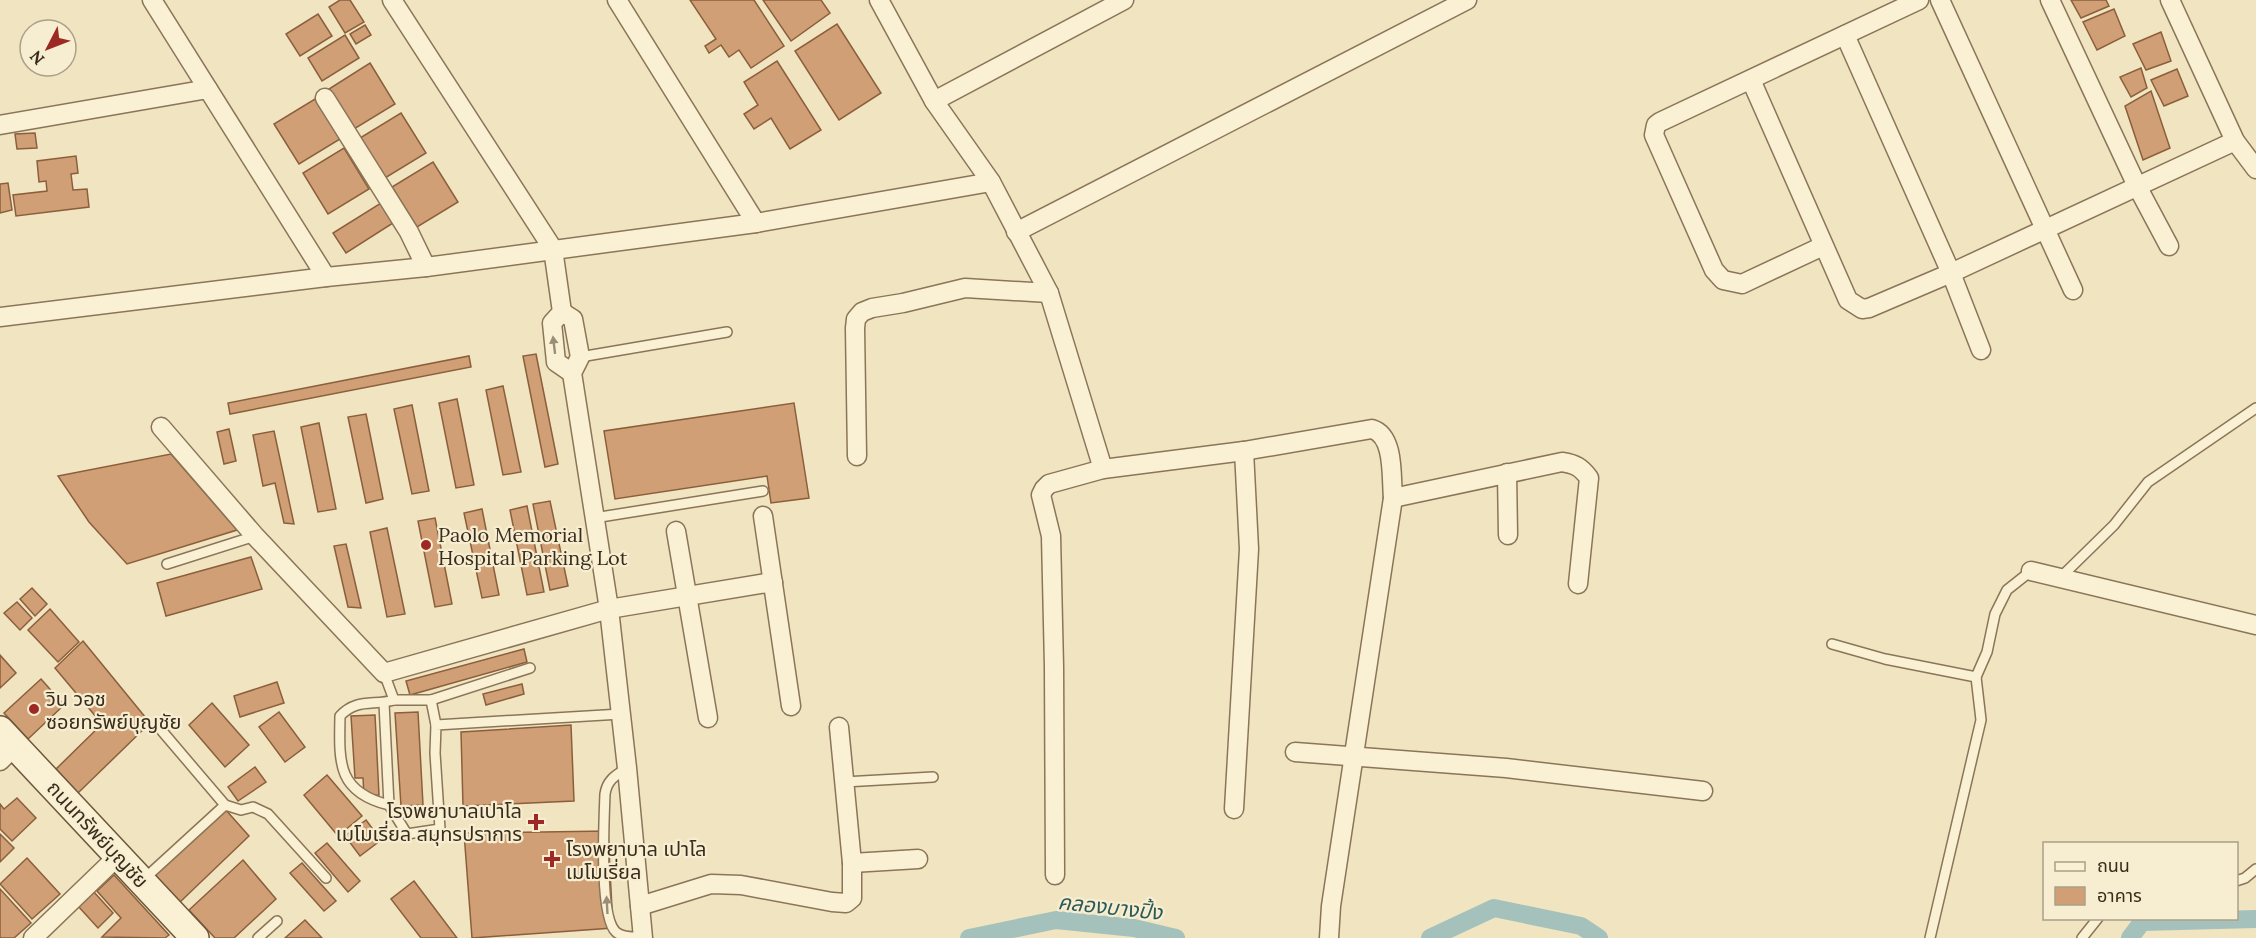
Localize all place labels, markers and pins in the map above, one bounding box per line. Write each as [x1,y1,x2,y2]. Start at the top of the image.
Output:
place label: Paolo Memorial Hospital Parking Lot [438,522,628,570]
marker: Paolo Memorial Hospital Parking Lot [419,538,433,552]
place label: วิน วอช ซอยทรัพย์บุญชัย [45,686,181,734]
marker: วิน วอช ซอยทรัพย์บุญชัย [27,702,41,716]
place label: โรงพยาบาลเปาโล เมโมเรี่ยล สมุทรปราการ [336,798,522,846]
marker: โรงพยาบาลเปาโล เมโมเรี่ยล สมุทรปราการ [527,813,545,831]
place label: โรงพยาบาล เปาโล เมโมเรี่ยล [566,836,707,884]
marker: โรงพยาบาล เปาโล เมโมเรี่ยล [543,850,561,868]

